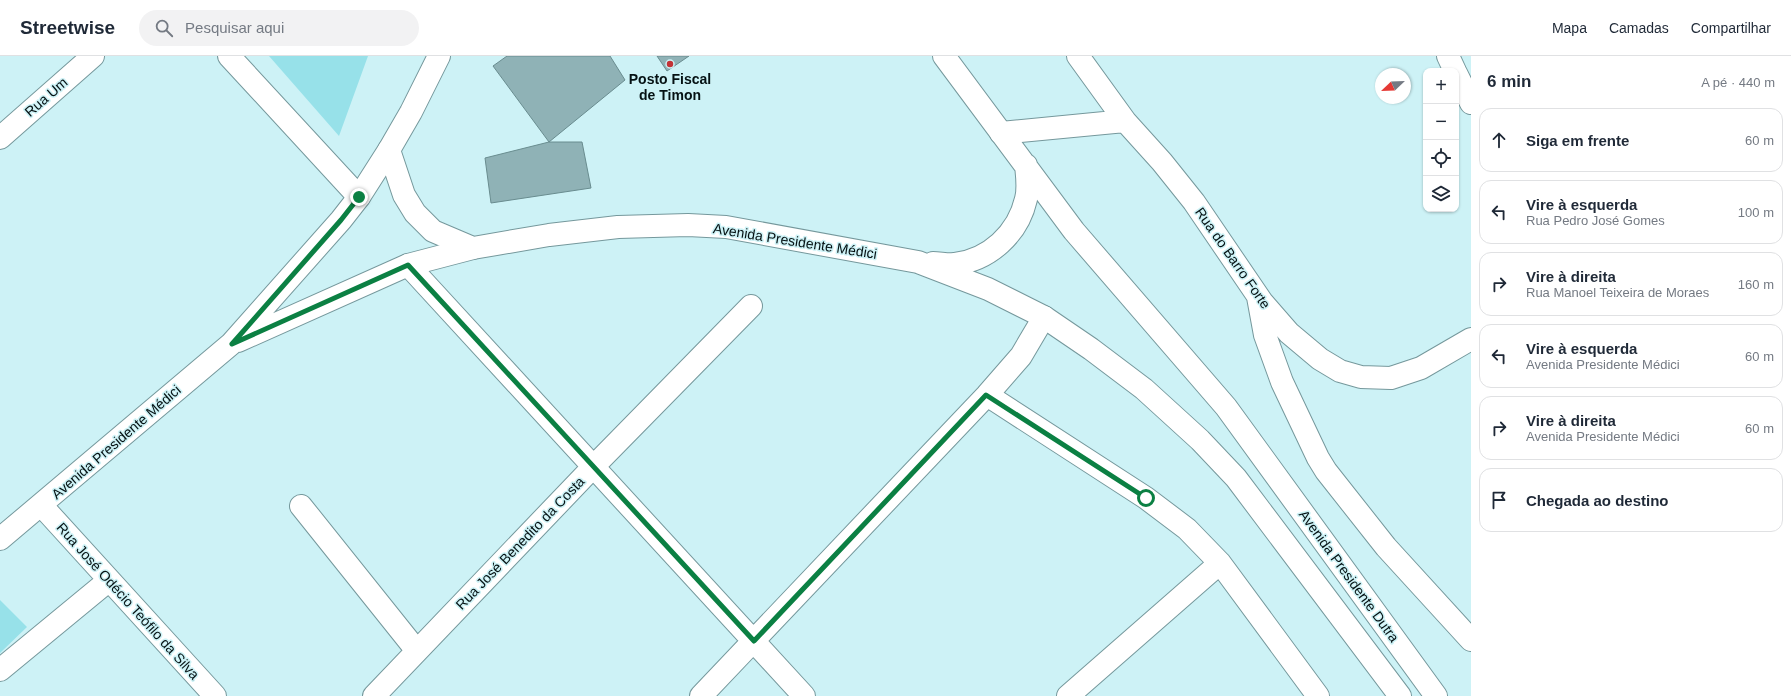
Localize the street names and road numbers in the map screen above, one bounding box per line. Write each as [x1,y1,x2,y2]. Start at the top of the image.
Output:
street label: Rua Um [21,74,71,120]
street label: Rua do Barro Forte [1192,204,1274,312]
street label: Avenida Presidente Médici [712,220,878,262]
street label: Avenida Presidente Médici [48,382,184,502]
street label: Rua José Benedito da Costa [452,473,588,613]
street label: Avenida Presidente Dutra [1296,507,1402,645]
street label: Rua José Odécio Teófilo da Silva [53,519,203,683]

